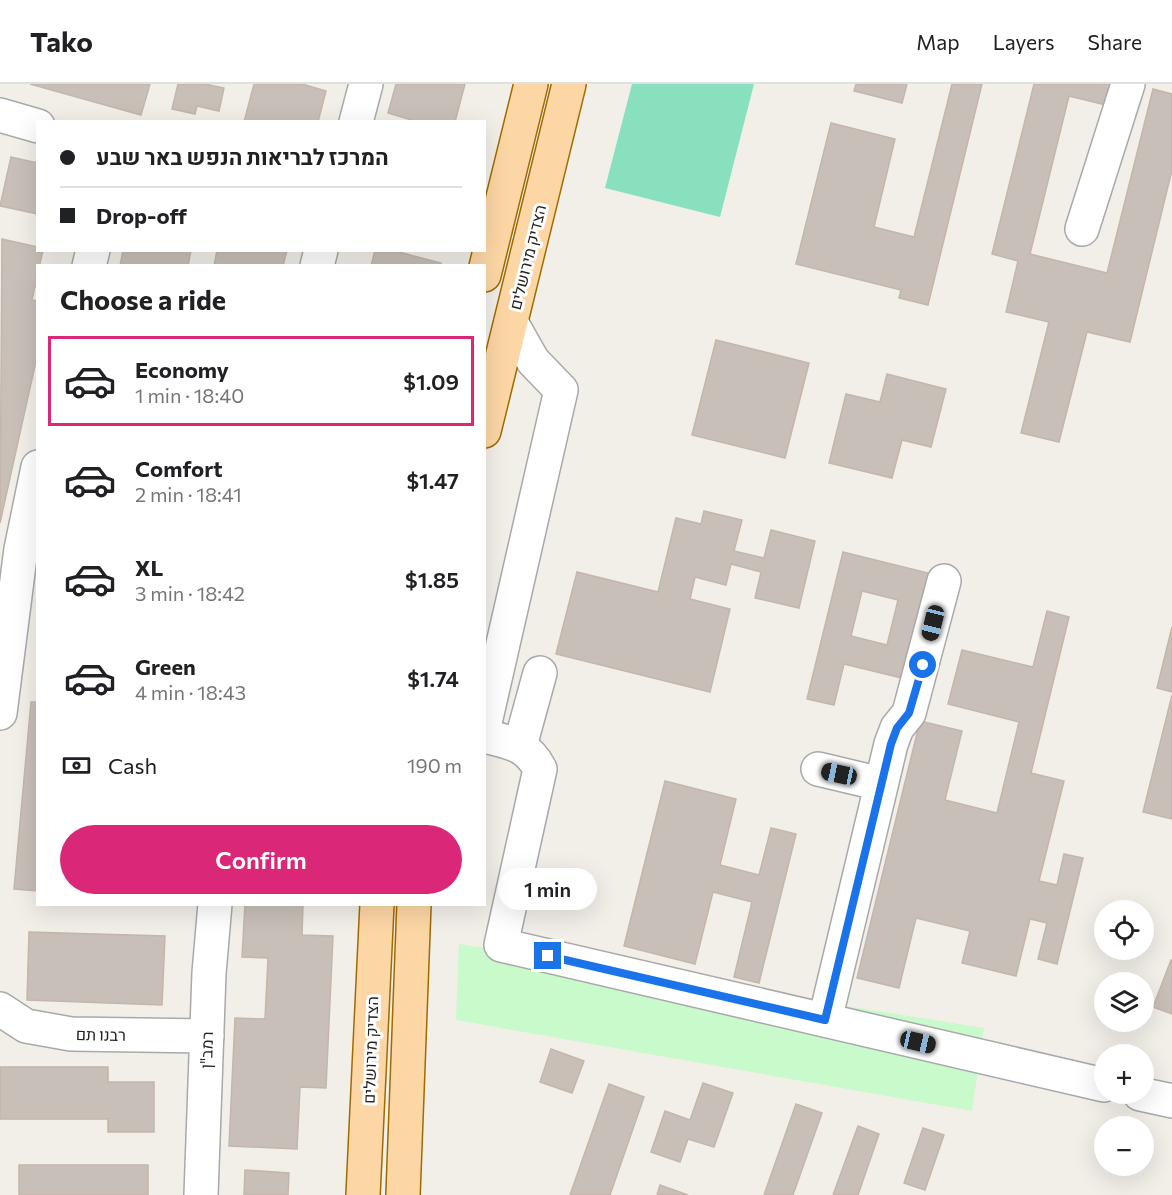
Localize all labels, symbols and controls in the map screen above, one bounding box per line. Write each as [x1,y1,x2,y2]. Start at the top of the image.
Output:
text: Tako [30,24,93,58]
text: Map [916,29,960,54]
text: Layers [993,29,1055,54]
text: Share [1088,29,1142,54]
text: המרכז לבריאות הנפש באר שבע [96,143,389,170]
text: Drop-off [96,202,187,229]
street label: הצדיק מירושלים [505,202,549,312]
text: Choose a ride [60,283,226,316]
icon: car [63,354,117,408]
text: Economy [135,356,229,383]
text: $1.09 [403,368,459,395]
text: 1 min · 18:40 [135,383,244,407]
icon: car [63,453,117,507]
text: Comfort [135,455,223,482]
text: $1.47 [406,467,459,494]
text: 2 min · 18:41 [135,482,242,506]
icon: car [63,552,117,606]
text: XL [135,554,163,581]
text: $1.85 [405,566,459,593]
text: 3 min · 18:42 [135,581,245,605]
car [920,603,946,643]
icon: car [63,651,117,705]
route start [909,651,936,678]
text: Green [135,653,196,680]
text: $1.74 [407,665,459,692]
text: 4 min · 18:43 [135,680,246,704]
icon: cash [60,749,93,782]
text: Cash [108,752,157,779]
text: 190 m [407,753,462,777]
car [820,761,858,787]
button: Confirm [60,825,462,894]
callout: 1 min [498,869,598,911]
text: 1 min [524,877,571,901]
map controls [1094,900,1154,1176]
button: locate [1094,900,1154,960]
route end [534,942,561,969]
button: layers [1094,972,1154,1032]
street label: הצדיק מירושלים [359,996,381,1104]
street label: רבנו תם [76,1024,126,1044]
car [898,1029,938,1055]
street label: רמב"ן [196,1031,216,1069]
button: + [1094,1044,1154,1104]
button: − [1094,1116,1154,1176]

